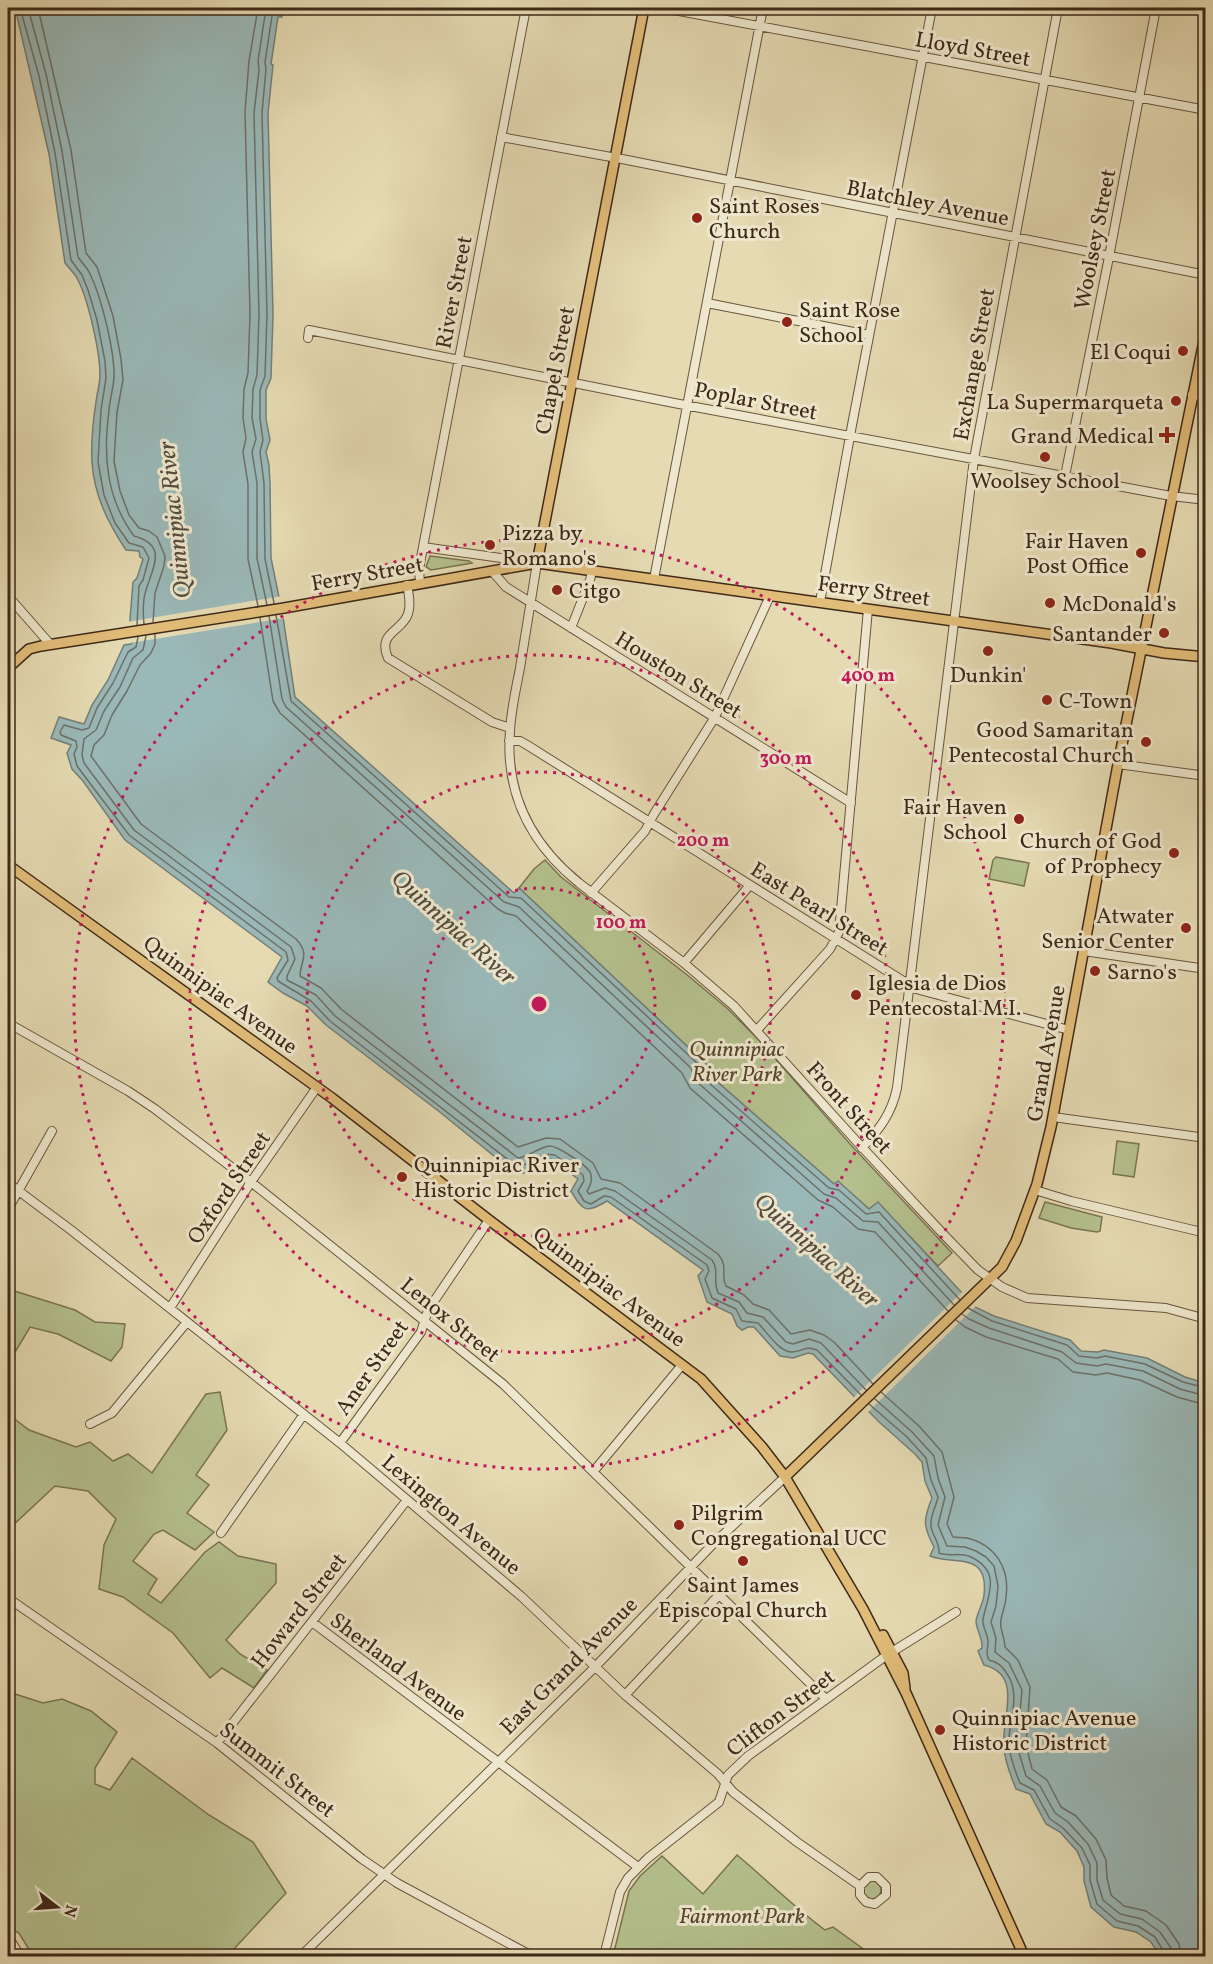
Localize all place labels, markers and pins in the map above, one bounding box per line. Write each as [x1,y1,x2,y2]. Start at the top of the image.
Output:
place label: Saint Roses Church [709,192,820,248]
marker: Saint Roses Church [690,211,704,225]
place label: Saint Rose School [799,296,900,352]
marker: Saint Rose School [780,315,794,329]
place label: El Coqui [1090,338,1171,369]
marker: El Coqui [1176,344,1190,358]
place label: La Supermarqueta [986,388,1164,419]
marker: La Supermarqueta [1169,394,1183,408]
place label: Grand Medical [1011,422,1154,453]
marker: Grand Medical [1158,426,1176,444]
marker: Woolsey School [1038,450,1052,464]
place label: Woolsey School [970,467,1120,498]
place label: Pizza by Romano's [502,519,596,575]
place label: Fair Haven Post Office [1025,527,1129,583]
marker: Pizza by Romano's [483,538,497,552]
marker: Fair Haven Post Office [1134,546,1148,560]
place label: Citgo [569,577,621,608]
marker: Citgo [550,583,564,597]
place label: McDonald's [1062,590,1177,621]
marker: McDonald's [1043,596,1057,610]
place label: Santander [1052,620,1152,651]
marker: Santander [1157,626,1171,640]
marker: Dunkin' [981,644,995,658]
place label: Dunkin' [950,661,1026,692]
place label: C-Town [1059,687,1132,718]
marker: C-Town [1040,693,1054,707]
place label: Good Samaritan Pentecostal Church [948,716,1134,772]
marker: Good Samaritan Pentecostal Church [1139,735,1153,749]
place label: Fair Haven School [903,793,1007,849]
marker: Fair Haven School [1012,812,1026,826]
place label: Church of God of Prophecy [1020,827,1162,883]
marker: Church of God of Prophecy [1167,846,1181,860]
place label: Atwater Senior Center [1041,902,1174,958]
marker: Atwater Senior Center [1179,921,1193,935]
place label: Sarno's [1107,958,1177,989]
marker: Sarno's [1088,964,1102,978]
place label: Iglesia de Dios Pentecostal M.I. [868,969,1021,1025]
marker: Iglesia de Dios Pentecostal M.I. [849,988,863,1002]
centre of rings [529,994,549,1014]
place label: Quinnipiac River Historic District [414,1151,579,1207]
marker: Quinnipiac River Historic District [395,1170,409,1184]
place label: Pilgrim Congregational UCC [691,1499,887,1555]
marker: Pilgrim Congregational UCC [672,1518,686,1532]
marker: Saint James Episcopal Church [736,1554,750,1568]
place label: Saint James Episcopal Church [658,1571,828,1627]
place label: Quinnipiac Avenue Historic District [952,1704,1136,1760]
marker: Quinnipiac Avenue Historic District [933,1723,947,1737]

